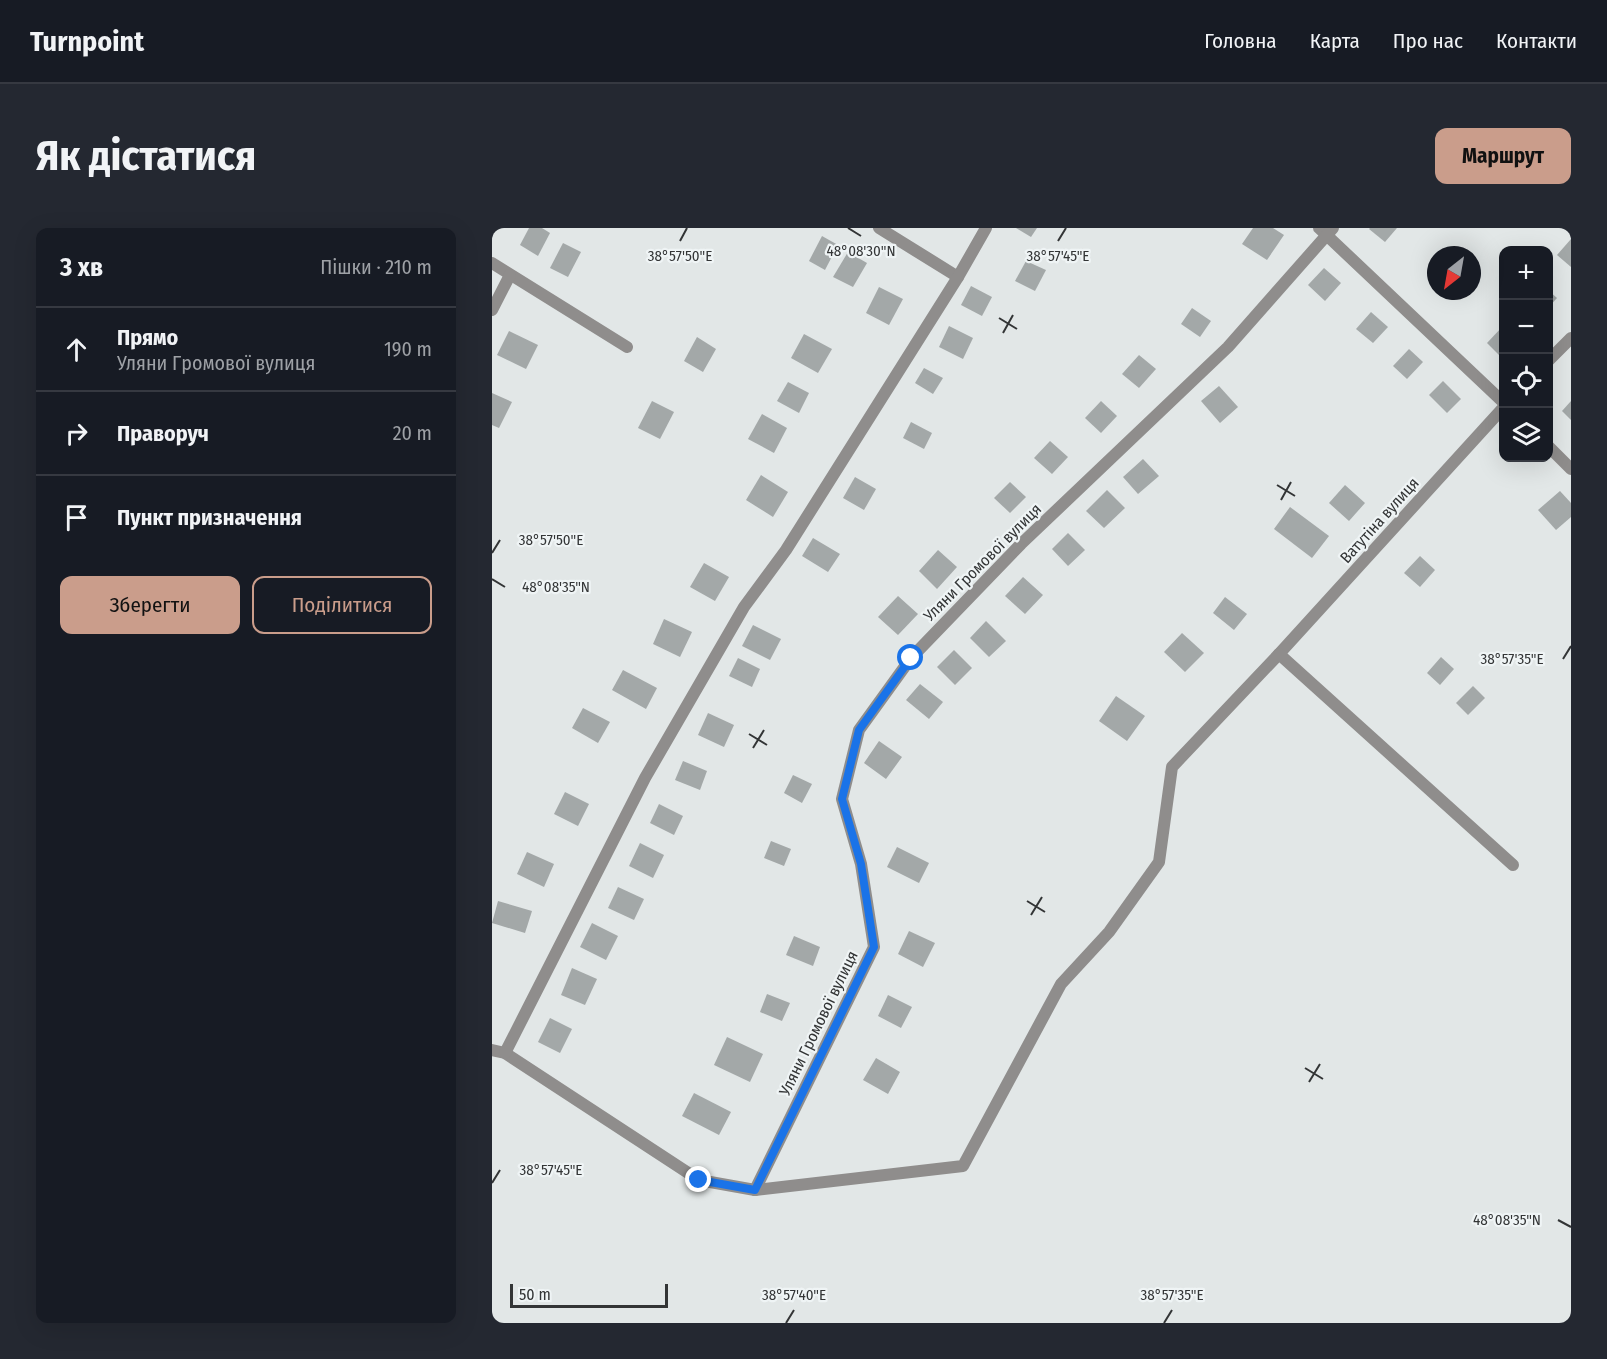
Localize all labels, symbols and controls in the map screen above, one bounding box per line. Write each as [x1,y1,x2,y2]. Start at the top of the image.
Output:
text: Turnpoint [30,25,144,58]
text: Головна [1204,28,1277,54]
text: Карта [1310,28,1360,54]
text: Про нас [1393,28,1463,54]
text: Контакти [1496,28,1577,54]
button: Маршрут [1435,128,1571,184]
text: Як дістатися [36,131,256,181]
text: 48°08'30"N [826,242,896,260]
north arrow [1427,246,1481,300]
map controls [1499,246,1553,462]
button: + [1499,246,1553,300]
text: 38°57'50"E [648,247,712,265]
text: 38°57'45"E [1027,247,1089,265]
text: 3 хв [60,252,103,283]
text: Пішки · 210 m [320,255,432,279]
button: − [1499,300,1553,354]
text: Прямо [117,324,178,351]
icon: ahead [60,333,93,366]
text: 190 m [384,337,432,361]
text: Уляни Громової вулиця [117,351,315,375]
button: locate [1499,354,1553,408]
button: layers [1499,408,1553,462]
icon: right [60,417,93,450]
text: Праворуч [117,420,209,447]
text: 20 m [393,421,432,445]
street label: Ватутіна вулиця [1336,474,1423,567]
street label: Уляни Громової вулиця [919,500,1045,626]
icon: arrive [60,501,93,534]
text: Пункт призначення [117,504,302,531]
text: 38°57'50"E [519,531,583,549]
button: Зберегти [60,576,240,634]
button: Поділитися [252,576,432,634]
text: 48°08'35"N [522,578,590,596]
route start [897,644,923,670]
text: 38°57'35"E [1480,650,1544,668]
street label: Уляни Громової вулиця [775,948,862,1100]
text: 38°57'45"E [520,1161,582,1179]
route end [685,1166,711,1192]
text: 48°08'35"N [1473,1211,1541,1229]
scale bar [510,1281,668,1308]
text: 50 m [519,1285,551,1304]
text: 38°57'40"E [762,1286,826,1304]
text: 38°57'35"E [1140,1286,1204,1304]

